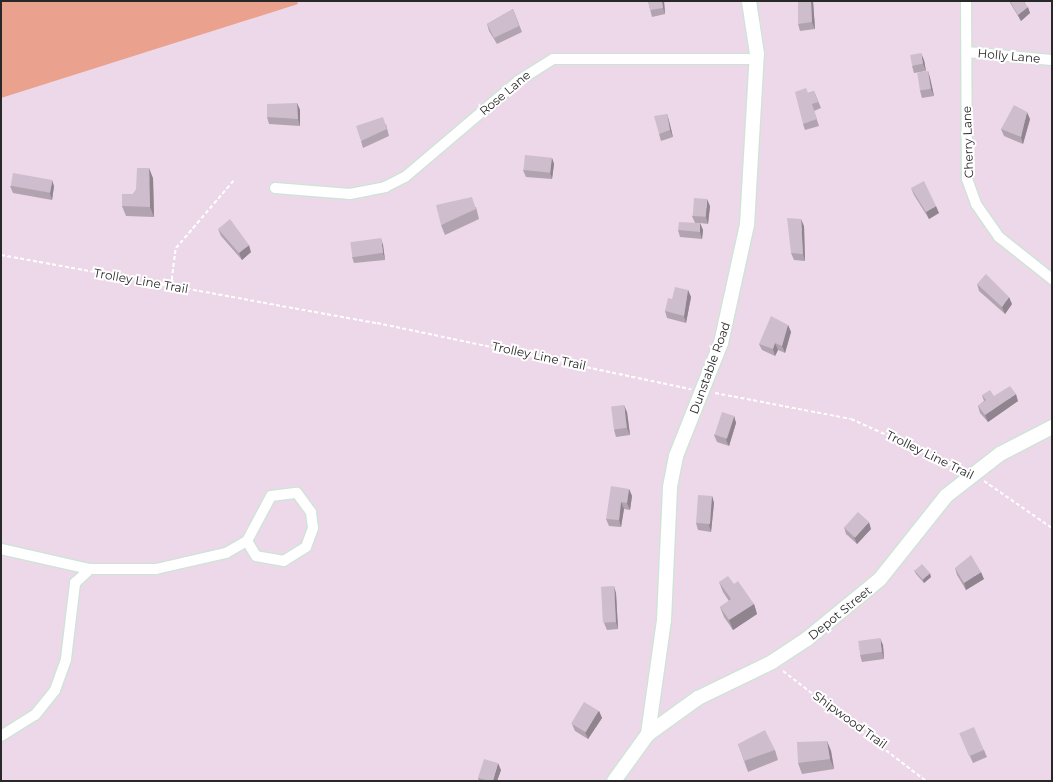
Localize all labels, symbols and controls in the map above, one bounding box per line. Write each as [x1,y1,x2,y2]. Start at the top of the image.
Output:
street label: Holly Lane [977,46,1041,66]
street label: Rose Lane [477,68,533,118]
street label: Cherry Lane [960,106,976,178]
street label: Trolley Line Trail [93,266,189,296]
street label: Dunstable Road [687,320,733,416]
street label: Trolley Line Trail [491,339,587,373]
street label: Trolley Line Trail [884,428,976,482]
street label: Depot Street [806,583,874,643]
street label: Shipwood Trail [810,688,890,752]

